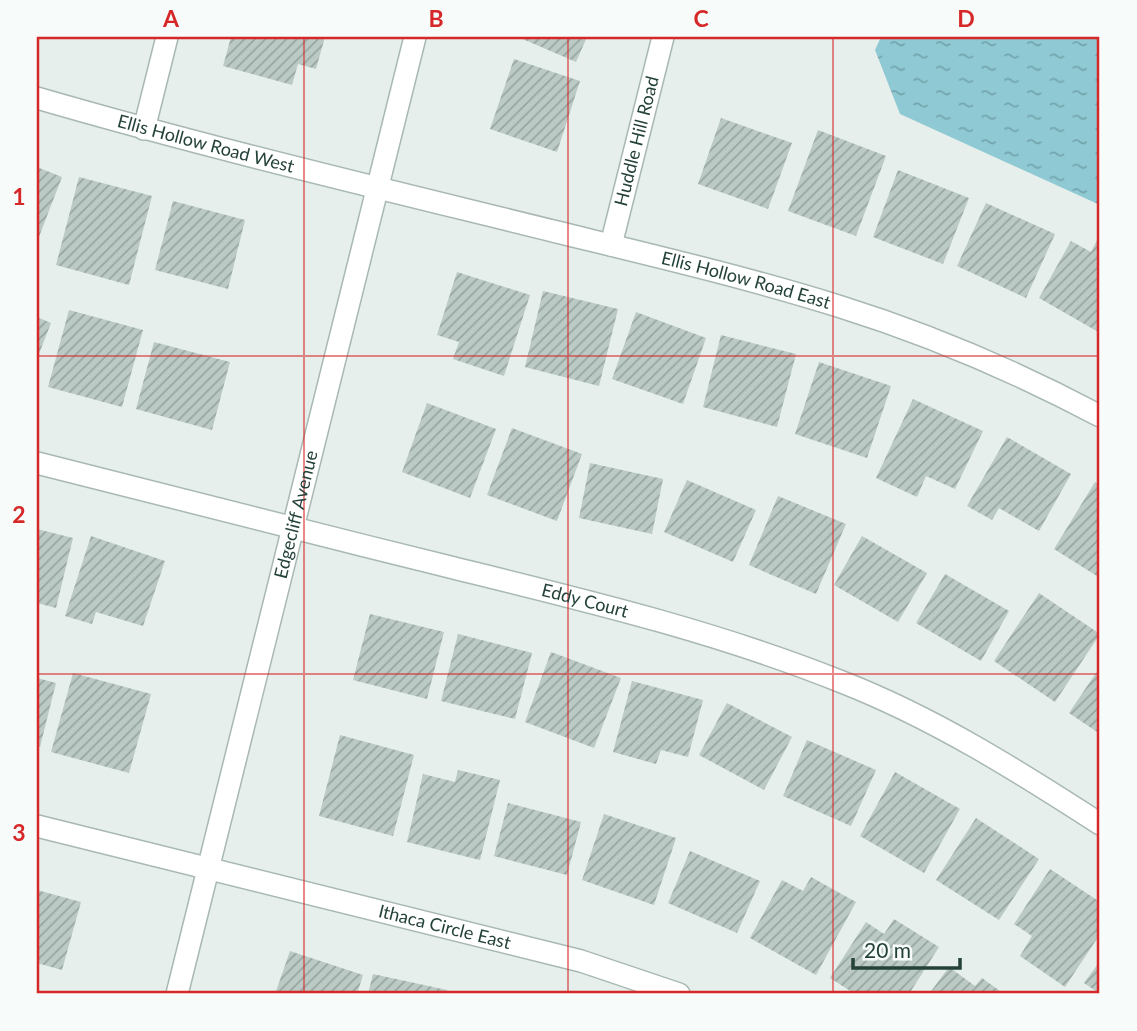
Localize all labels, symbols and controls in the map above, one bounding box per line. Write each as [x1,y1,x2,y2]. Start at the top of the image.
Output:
text: A [162,4,180,32]
text: B [428,4,444,32]
text: C [693,4,709,32]
text: D [957,4,975,32]
street label: Huddle Hill Road [609,74,663,208]
street label: Ellis Hollow Road West [115,109,297,177]
text: 1 [12,182,26,210]
street label: Ellis Hollow Road East [659,246,834,313]
street label: Edgecliff Avenue [269,448,322,581]
text: 2 [12,500,26,528]
street label: Eddy Court [539,578,632,622]
text: 3 [12,818,26,846]
street label: Ithaca Circle East [377,899,514,953]
scale bar [853,926,960,970]
text: 20 m [864,937,911,962]

